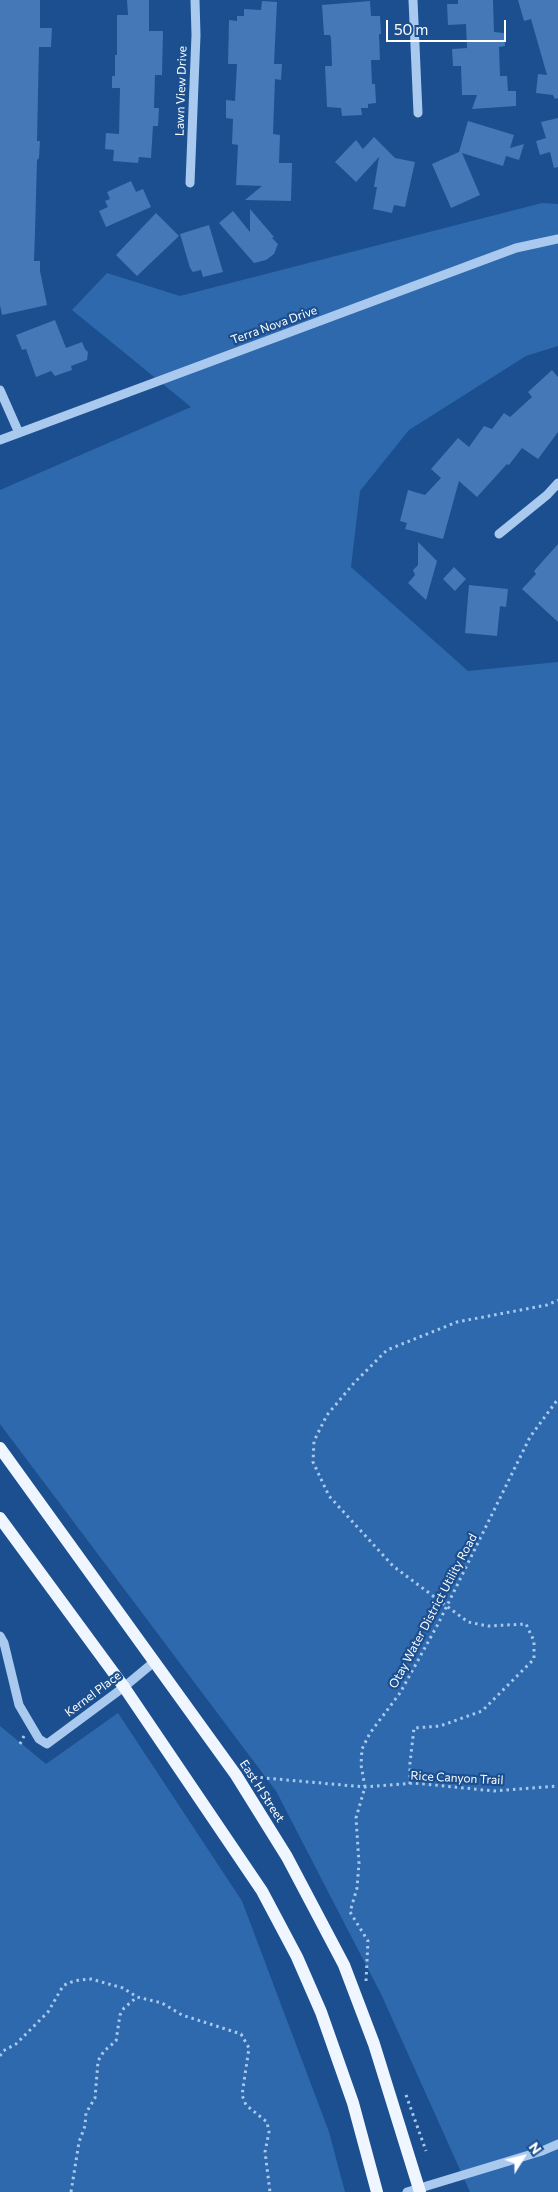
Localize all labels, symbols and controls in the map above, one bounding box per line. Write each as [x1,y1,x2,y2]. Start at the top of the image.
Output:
scale bar [388,10,508,42]
text: 50 m [394,20,428,38]
street label: Lawn View Drive [172,46,190,136]
street label: Terra Nova Drive [229,303,319,347]
street label: Otay Water District Utility Road [386,1531,480,1691]
street label: Kernel Place [62,1668,124,1720]
street label: East H Street [237,1757,287,1825]
street label: Rice Canyon Trail [410,1768,504,1788]
north arrow [498,2132,548,2182]
text: N [526,2139,546,2157]

